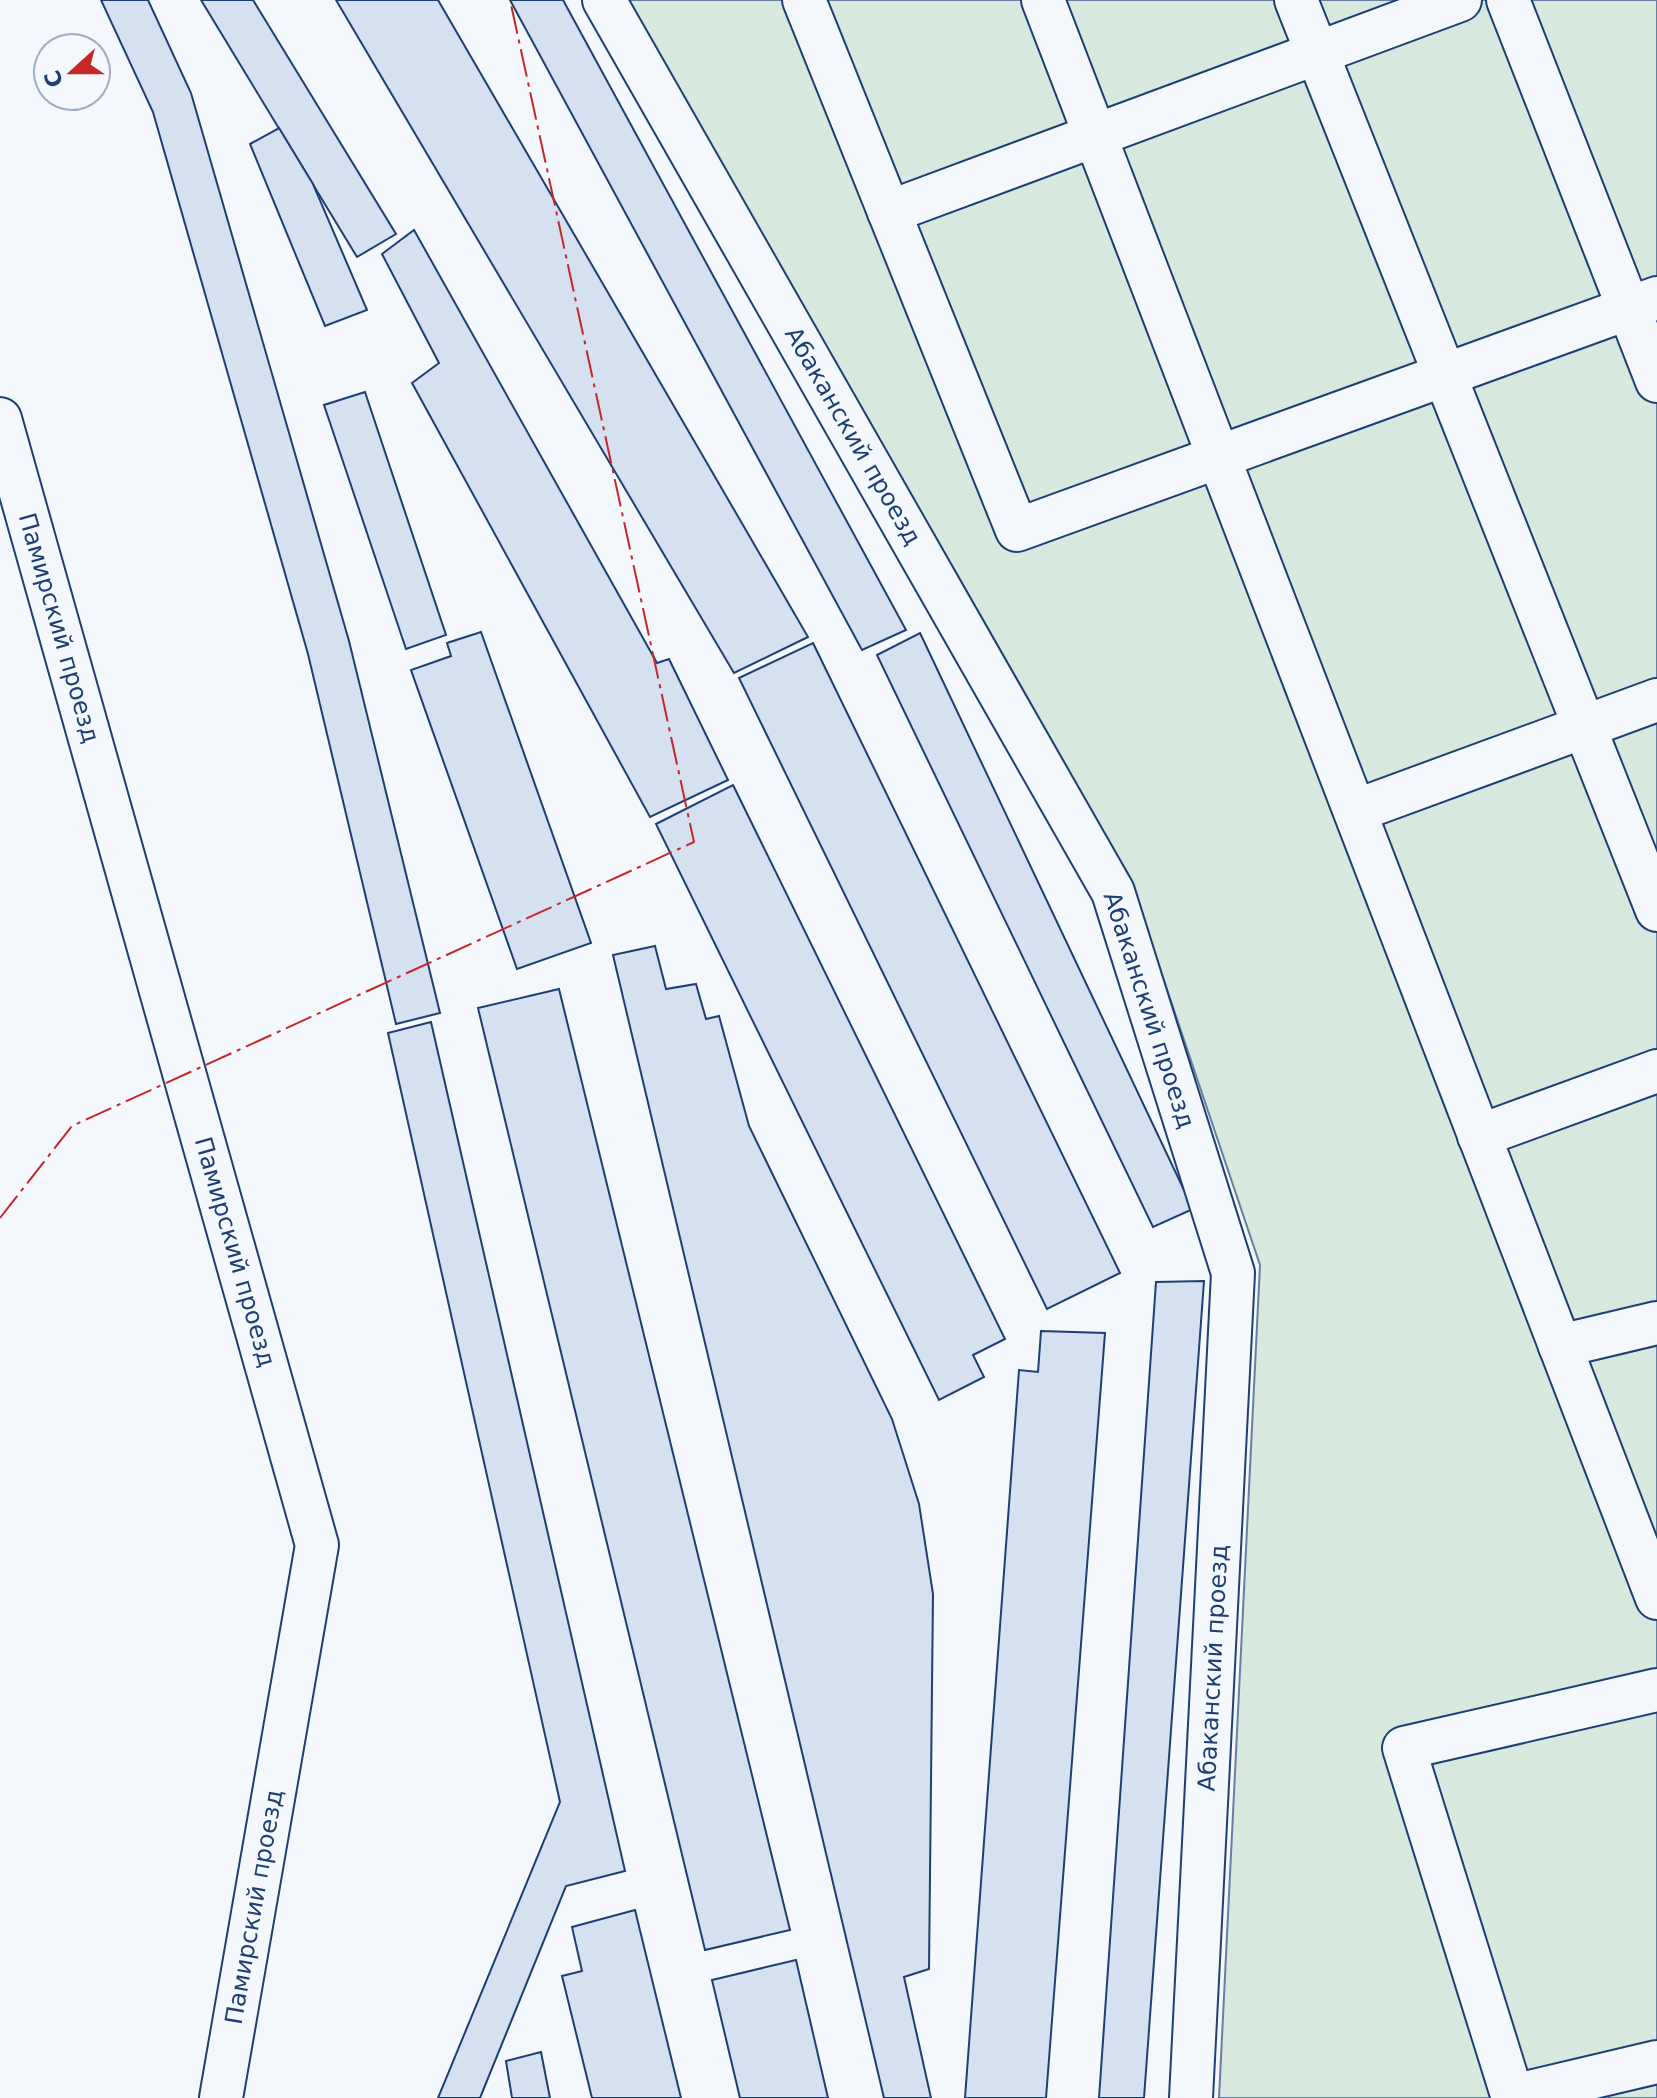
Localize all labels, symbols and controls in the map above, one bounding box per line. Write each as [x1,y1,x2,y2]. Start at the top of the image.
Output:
north arrow [32,32,112,112]
text: С [39,67,68,91]
street label: Абаканский проезд [779,322,927,550]
street label: Памирский проезд [13,510,105,746]
street label: Абаканский проезд [1098,888,1200,1132]
street label: Памирский проезд [189,1134,281,1370]
street label: Абаканский проезд [1193,1544,1233,1792]
street label: Памирский проезд [220,1787,288,2027]

